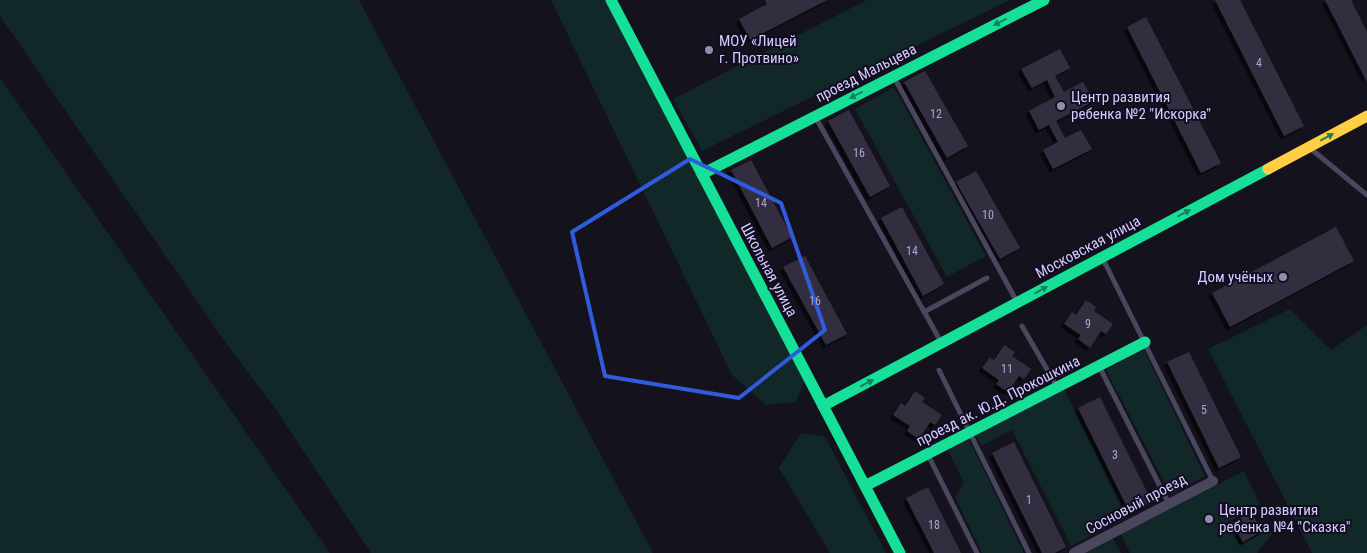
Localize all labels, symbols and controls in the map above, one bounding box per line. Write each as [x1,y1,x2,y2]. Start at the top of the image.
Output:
one-way arrow [993,18,1008,26]
place label: МОУ «Лицей г. Протвино» [719,32,799,67]
street label: проезд Мальцева [813,40,919,106]
marker: МОУ «Лицей г. Протвино» [703,44,715,56]
house number: 4 [1256,56,1262,70]
place label: Центр развития ребенка №2 "Искорка" [1071,88,1211,123]
one-way arrow [848,91,863,99]
marker: Центр развития ребенка №2 "Искорка" [1055,100,1067,112]
house number: 12 [930,107,942,121]
one-way arrow [1320,133,1335,141]
house number: 16 [853,146,865,160]
house number: 14 [755,196,767,210]
house number: 10 [982,208,994,222]
one-way arrow [1177,209,1191,217]
street label: Московская улица [1032,212,1144,282]
street label: Школьная улица [737,220,801,320]
house number: 14 [906,244,918,258]
place label: Дом учёных [1198,268,1273,286]
marker: Дом учёных [1277,271,1289,283]
one-way arrow [1033,286,1048,294]
house number: 16 [809,294,821,308]
house number: 9 [1085,317,1091,331]
street label: проезд ак. Ю.Д. Прокошкина [913,352,1083,450]
house number: 11 [1001,362,1013,376]
one-way arrow [859,379,874,387]
house number: 5 [1201,403,1207,417]
house number: 3 [1112,448,1118,462]
street label: Сосновый проезд [1083,470,1189,538]
house number: 1 [1026,493,1032,507]
place label: Центр развития ребенка №4 "Сказка" [1219,501,1351,536]
marker: Центр развития ребенка №4 "Сказка" [1203,513,1215,525]
house number: 18 [928,518,940,532]

